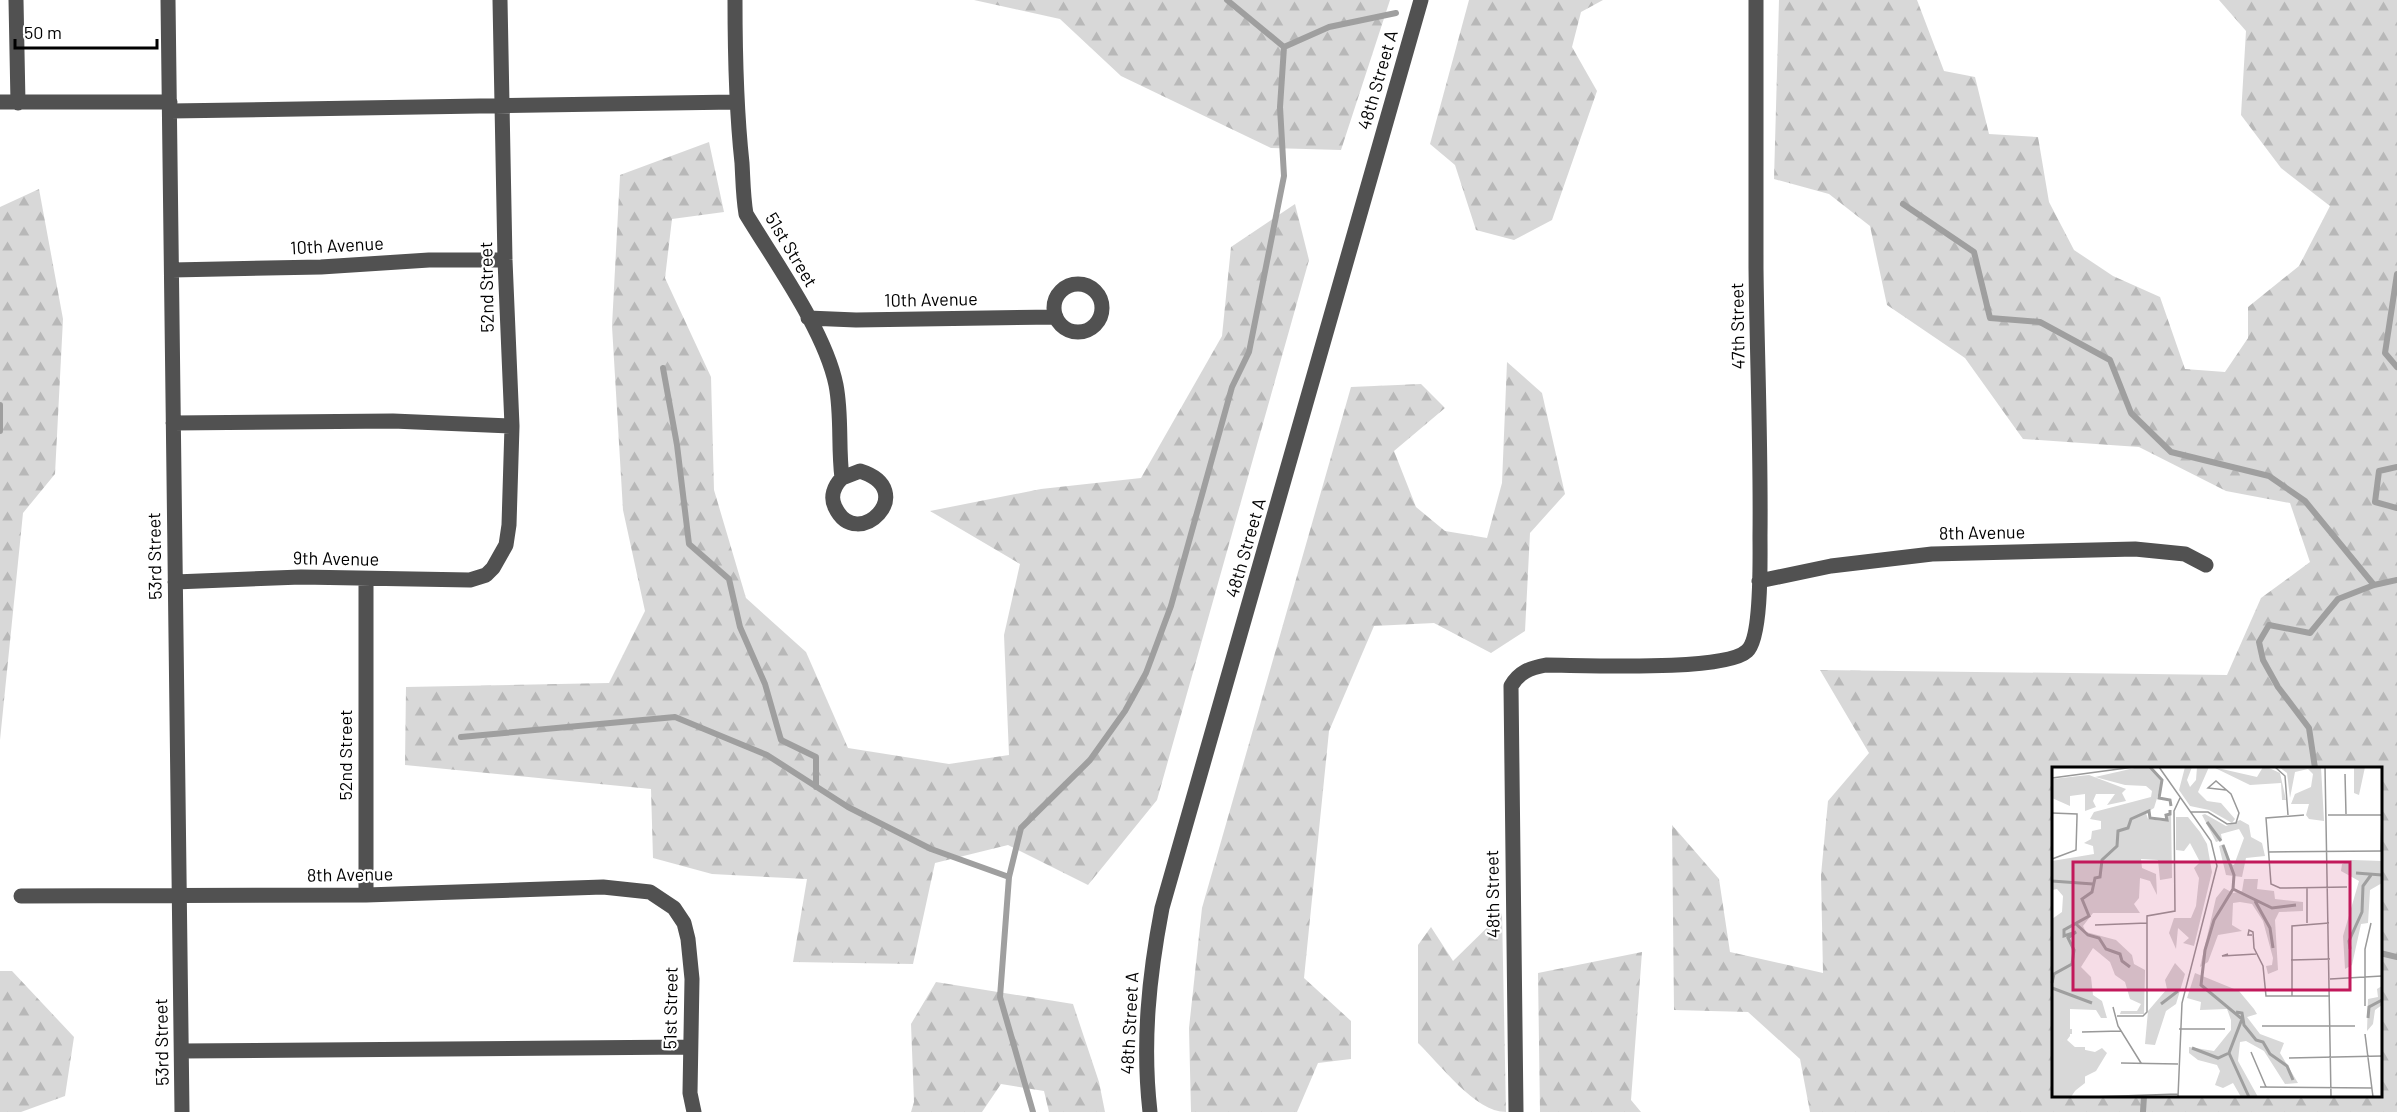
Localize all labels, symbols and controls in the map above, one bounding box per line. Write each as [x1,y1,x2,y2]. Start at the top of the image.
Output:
scale bar [15,12,158,50]
text: 50 m [24,21,62,43]
street label: 48th Street A [1352,27,1402,132]
street label: 51st Street [761,208,823,291]
street label: 10th Avenue [290,232,384,258]
street label: 52nd Street [474,241,498,333]
street label: 47th Street [1725,282,1749,370]
street label: 10th Avenue [884,287,978,311]
street label: 48th Street A [1220,495,1270,600]
street label: 53rd Street [142,512,166,600]
street label: 8th Avenue [1939,520,2025,544]
street label: 9th Avenue [293,546,379,570]
street label: 52nd Street [334,709,356,801]
inset map [2052,767,2382,1097]
street label: 48th Street [1480,850,1504,938]
street label: 8th Avenue [307,862,393,886]
street label: 51st Street [658,966,682,1050]
street label: 48th Street A [1115,971,1143,1075]
street label: 53rd Street [149,998,173,1086]

